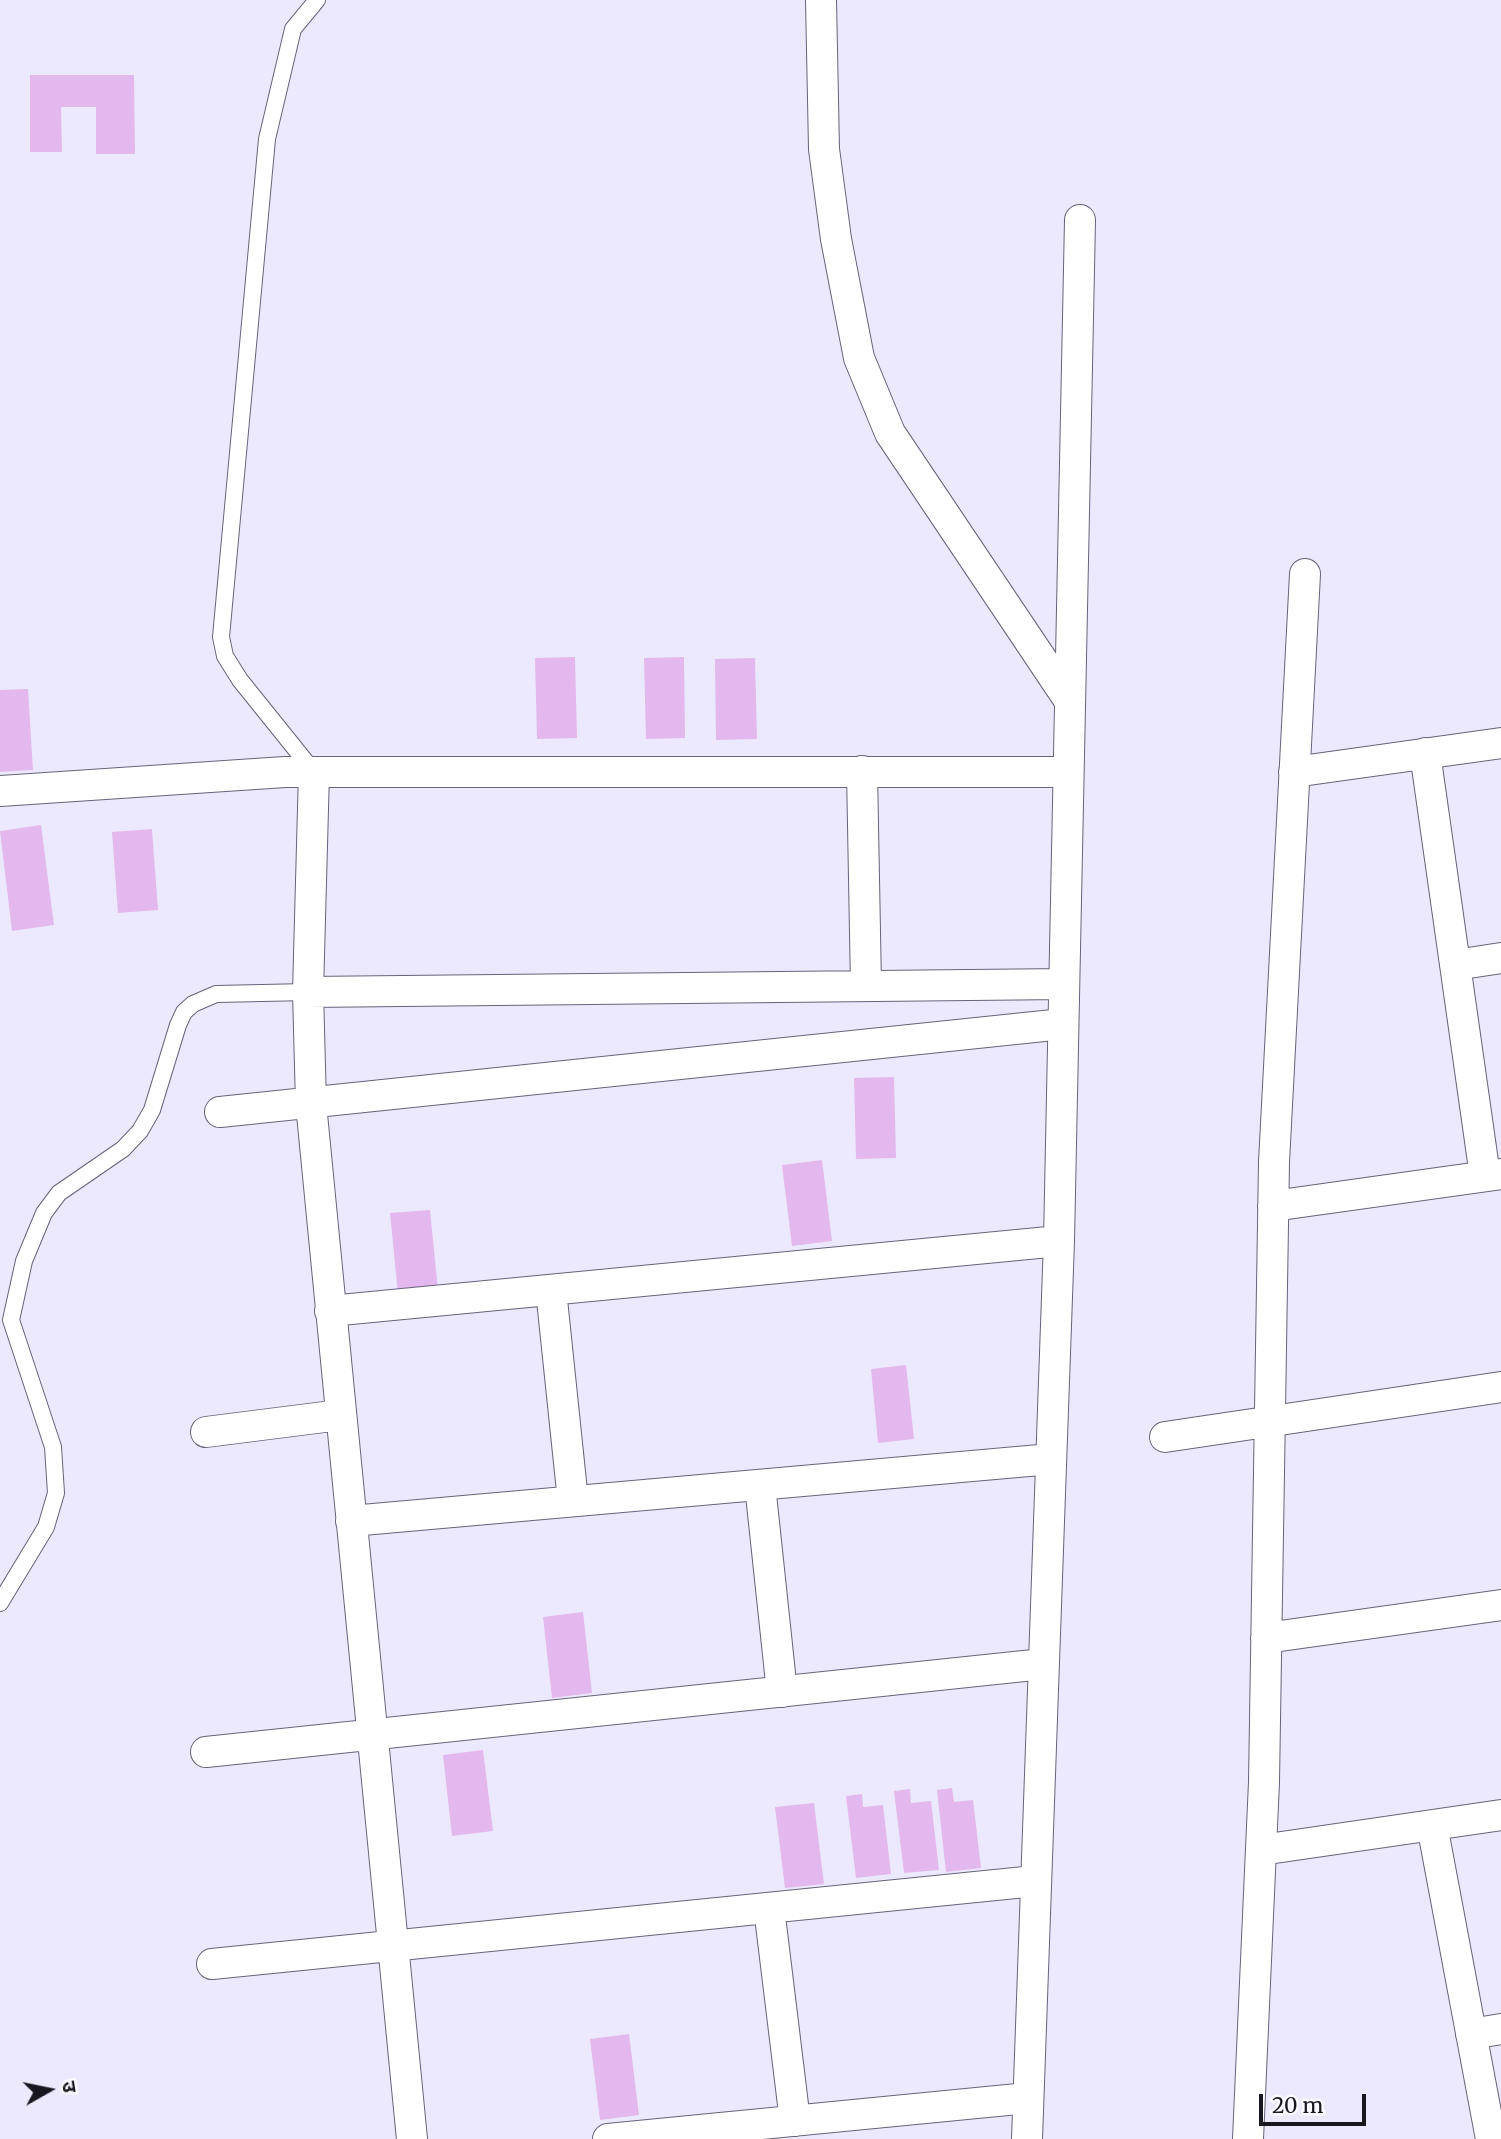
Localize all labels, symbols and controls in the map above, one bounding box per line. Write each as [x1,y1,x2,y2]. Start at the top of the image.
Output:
north arrow [14,2055,84,2125]
text: उ [57,2079,82,2094]
scale bar [1263,2080,1370,2124]
text: 20 m [1272,2092,1323,2119]

